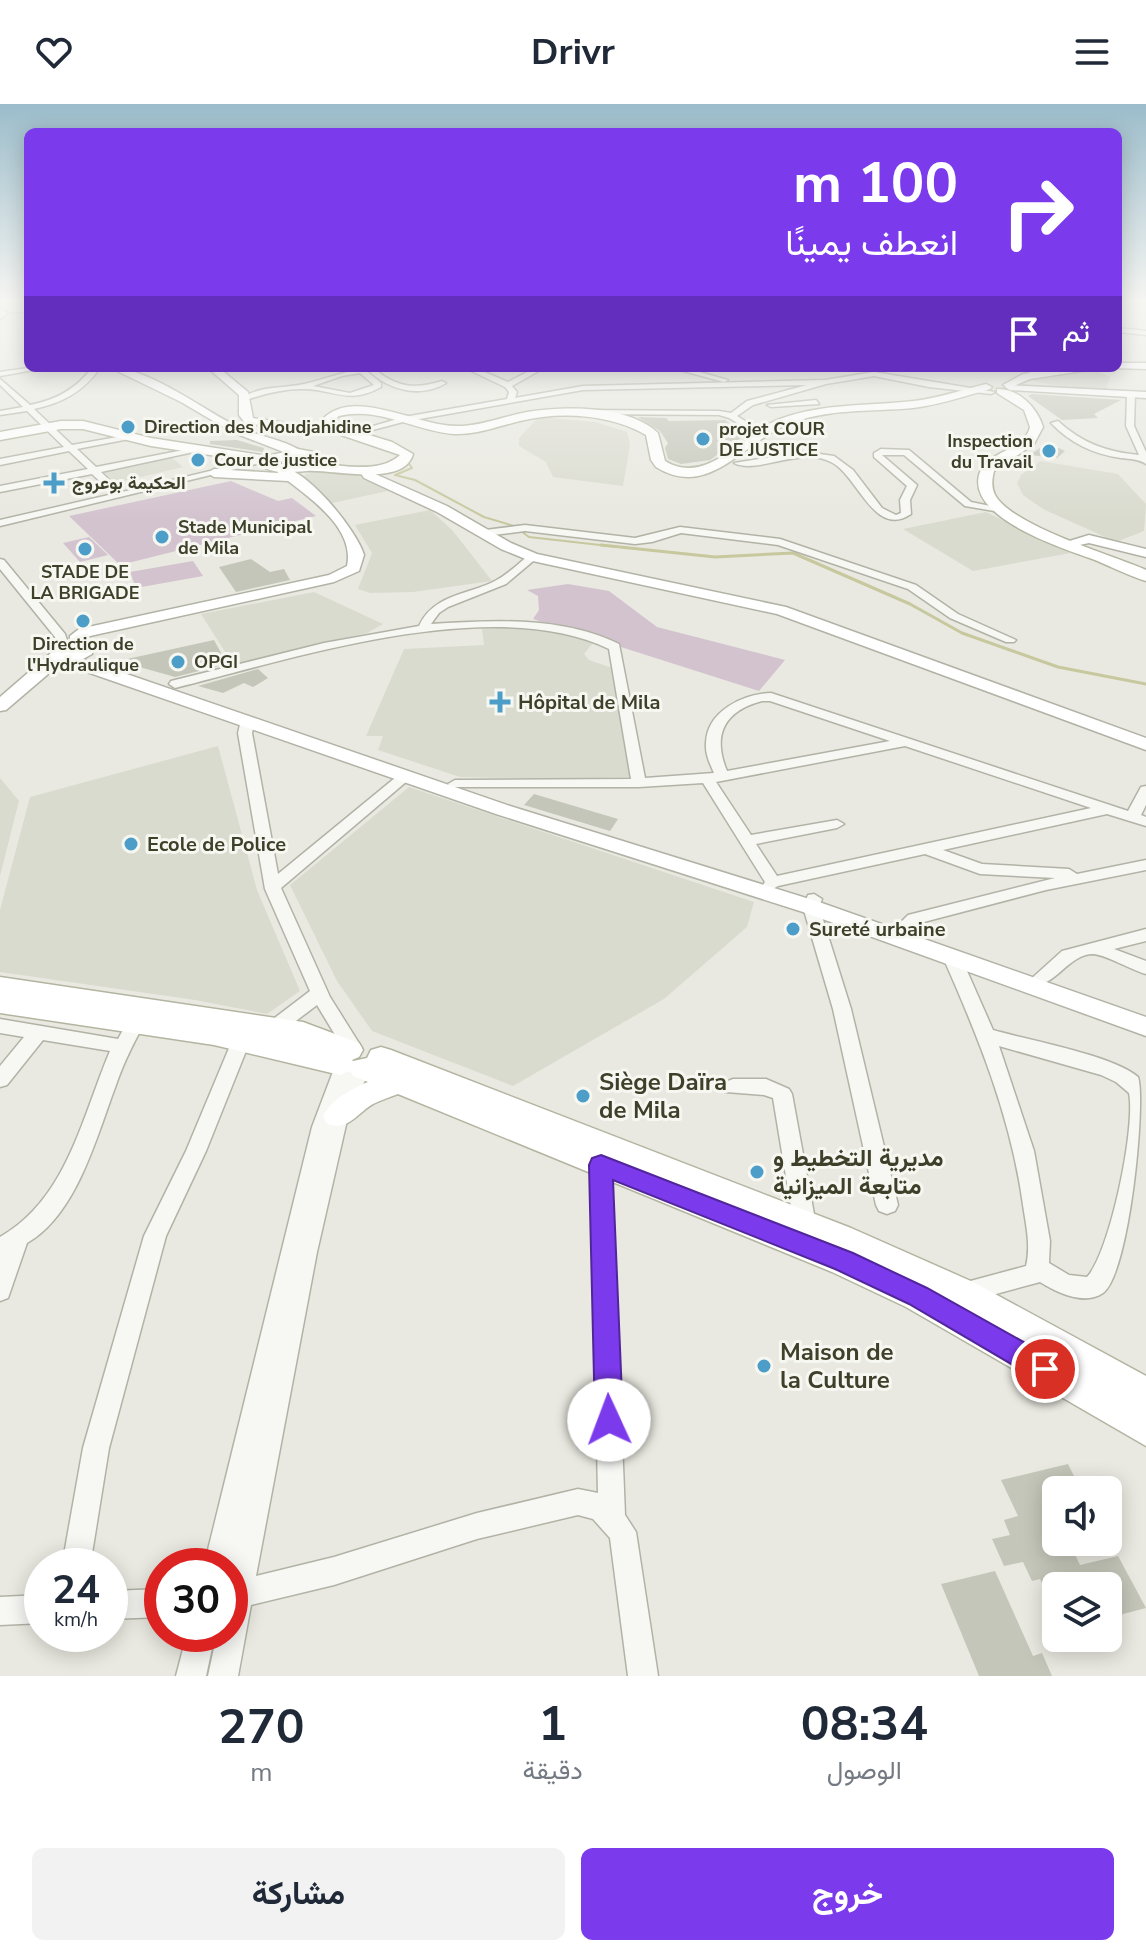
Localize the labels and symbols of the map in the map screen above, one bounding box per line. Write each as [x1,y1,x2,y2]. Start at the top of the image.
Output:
place label: Direction des Moudjahidine [144,415,372,439]
place label: projet COUR DE JUSTICE [719,417,825,462]
marker: Direction des Moudjahidine [119,418,137,436]
place label: Inspection du Travail [947,429,1033,474]
marker: projet COUR DE JUSTICE [694,430,712,448]
marker: Inspection du Travail [1040,442,1058,460]
place label: Cour de justice [214,448,337,472]
marker: Cour de justice [189,451,207,469]
place label: الحكيمة بوعروج [72,471,186,495]
marker: الحكيمة بوعروج [43,472,65,494]
place label: Stade Municipal de Mila [178,515,312,560]
marker: Stade Municipal de Mila [153,528,171,546]
marker: STADE DE LA BRIGADE [76,540,94,558]
place label: STADE DE LA BRIGADE [31,560,140,605]
marker: Direction de l'Hydraulique [74,612,92,630]
place label: Direction de l'Hydraulique [27,632,139,677]
place label: OPGI [194,650,238,674]
marker: OPGI [169,653,187,671]
place label: Hôpital de Mila [518,689,661,716]
marker: Hôpital de Mila [489,691,511,713]
place label: Ecole de Police [147,831,286,858]
marker: Ecole de Police [122,835,140,853]
place label: Sureté urbaine [809,916,946,943]
marker: Sureté urbaine [784,920,802,938]
place label: Siège Daïra de Mila [599,1066,727,1126]
marker: Siège Daïra de Mila [574,1087,592,1105]
place label: مديرية التخطيط و متابعة الميزانية [773,1142,944,1202]
marker: مديرية التخطيط و متابعة الميزانية [748,1163,766,1181]
pin [1011,1335,1079,1403]
place label: Maison de la Culture [780,1336,894,1396]
marker: Maison de la Culture [755,1357,773,1375]
position arrow [567,1378,651,1462]
speed limit sign: 30 [144,1548,248,1652]

